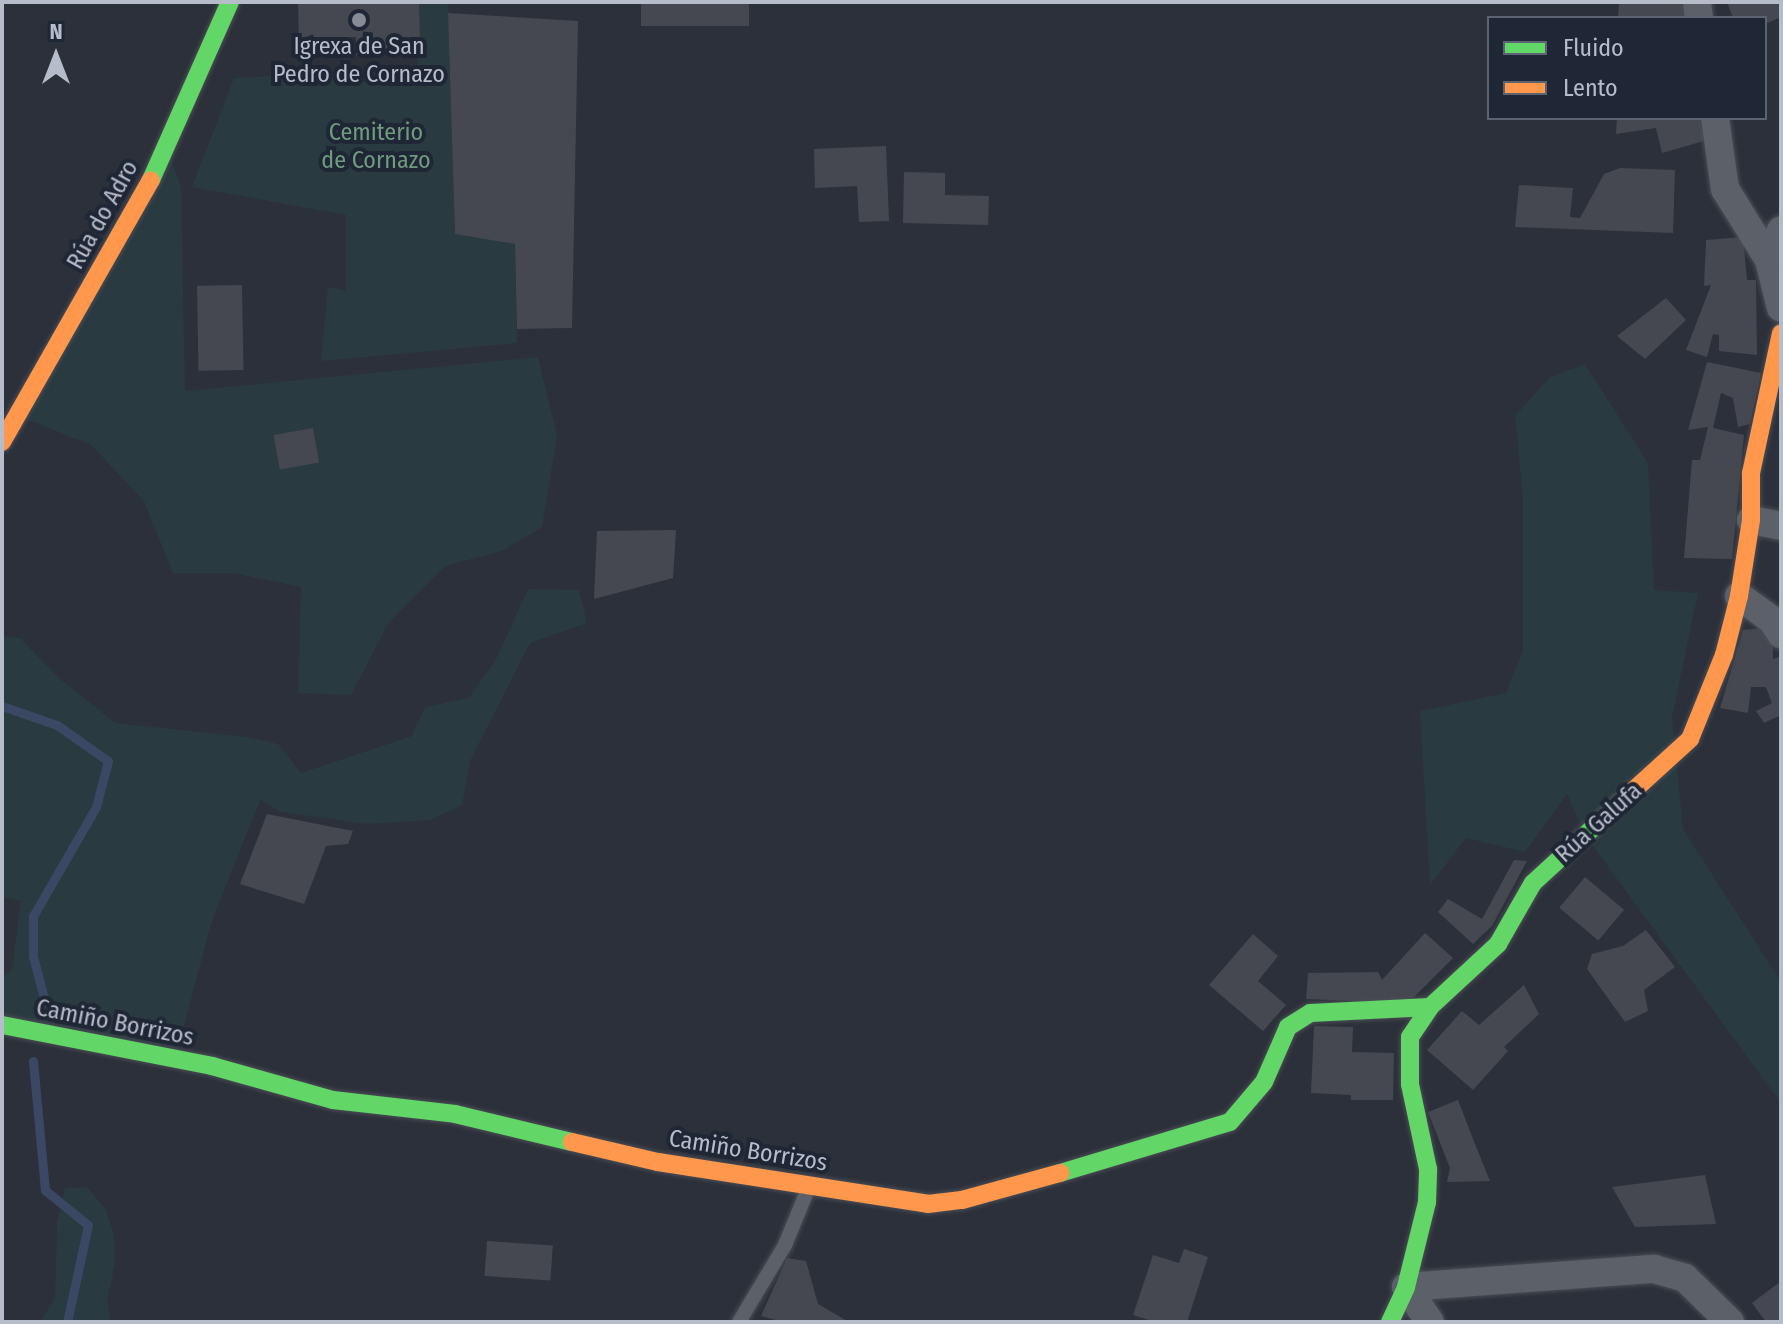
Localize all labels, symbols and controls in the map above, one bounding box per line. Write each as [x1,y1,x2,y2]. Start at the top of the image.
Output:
marker: Igrexa de San Pedro de Cornazo [350,11,368,29]
north arrow [16,16,96,96]
legend [1487,16,1767,120]
text: N [49,18,63,45]
place label: Igrexa de San Pedro de Cornazo [273,33,445,89]
text: Fluido [1563,34,1624,62]
text: Lento [1563,74,1618,102]
park label: Cemiterio de Cornazo [321,119,431,175]
street label: Rúa do Adro [61,156,145,274]
street label: Rúa Galufa [1550,777,1648,869]
street label: Camiño Borrizos [34,994,196,1052]
street label: Camiño Borrizos [667,1124,829,1178]

